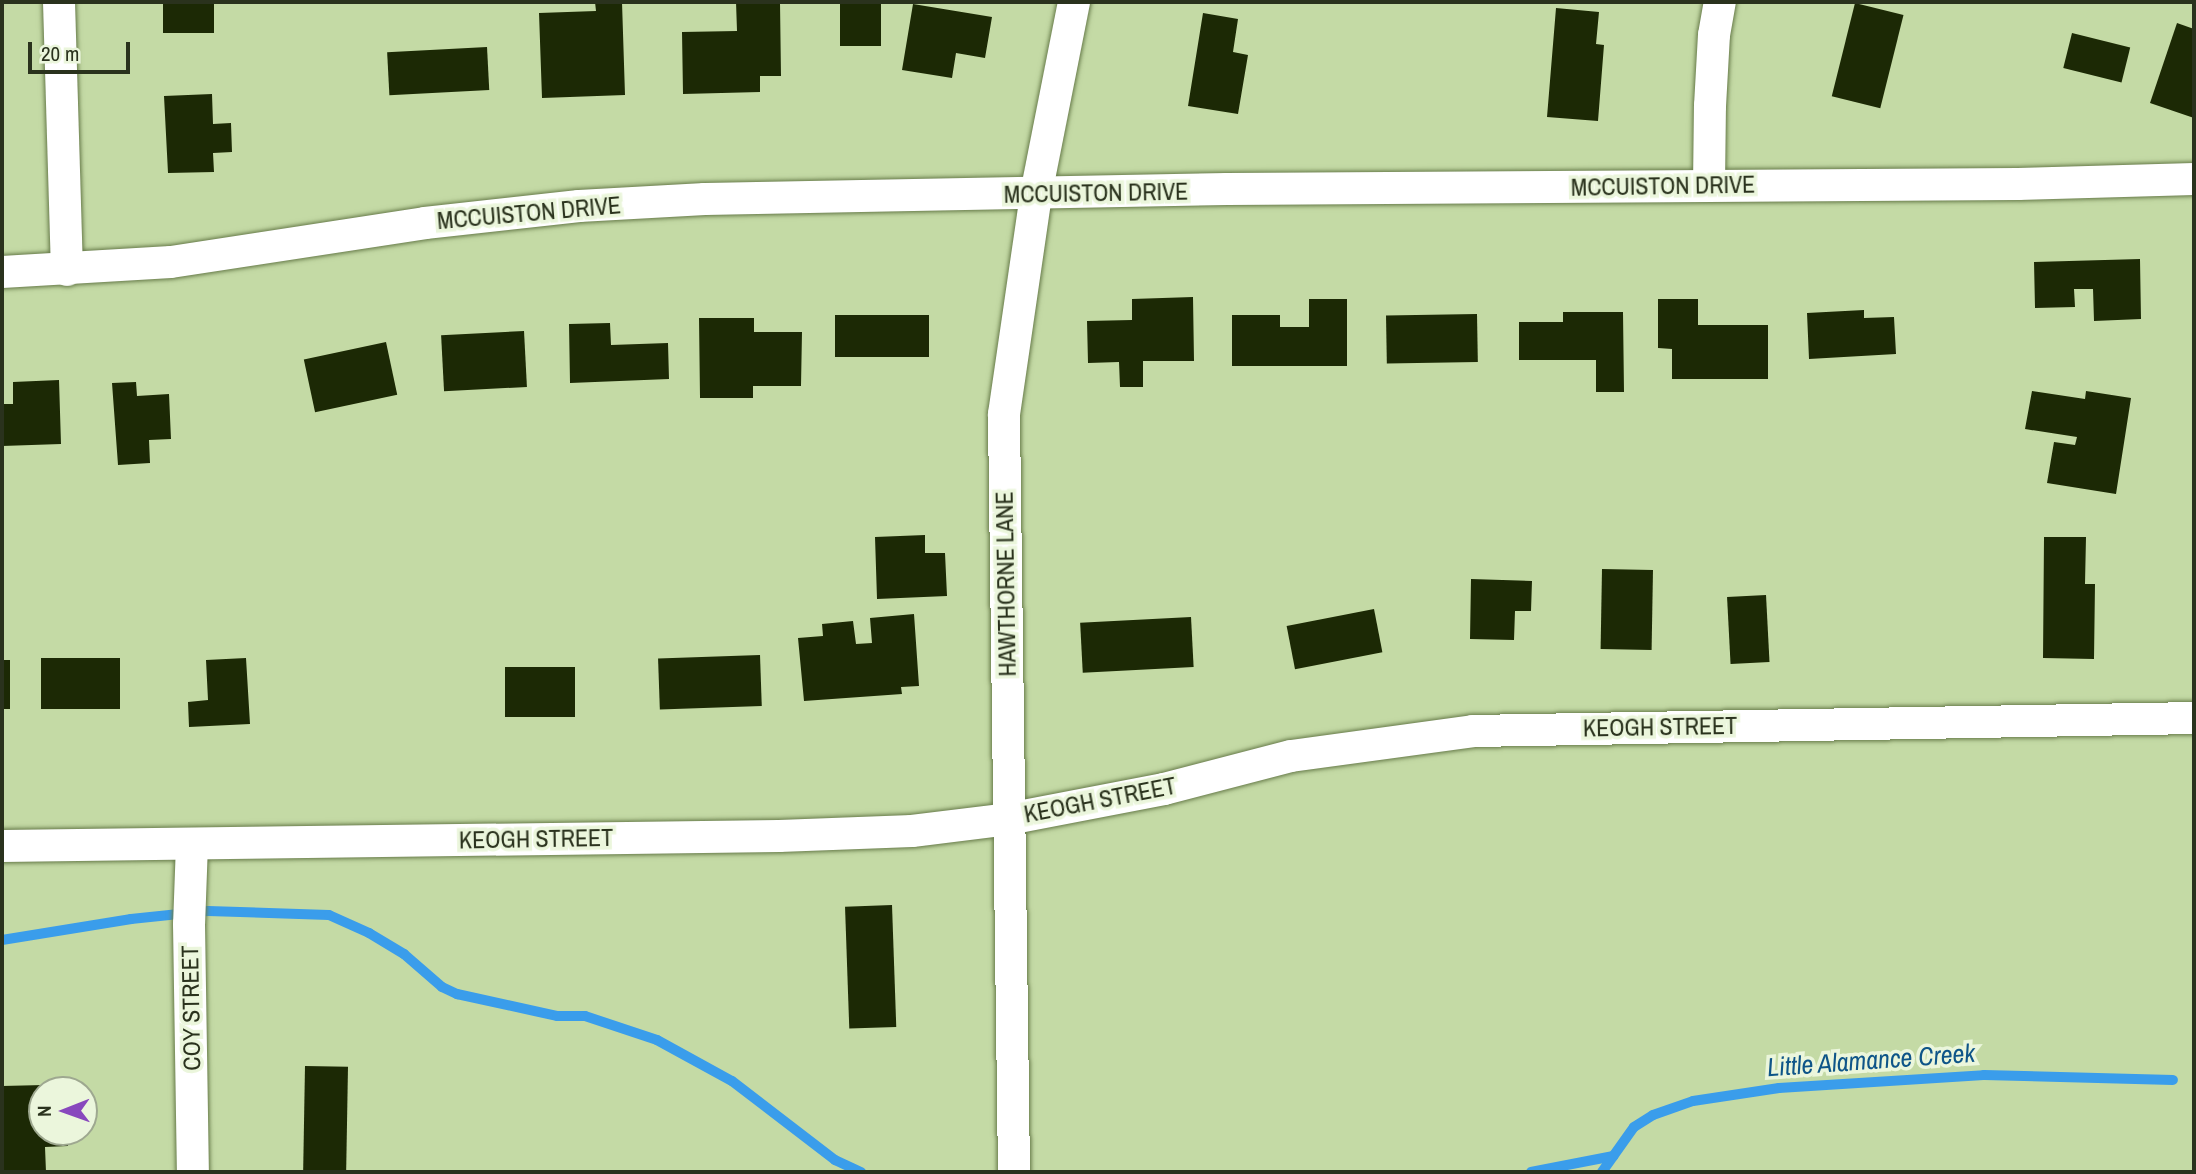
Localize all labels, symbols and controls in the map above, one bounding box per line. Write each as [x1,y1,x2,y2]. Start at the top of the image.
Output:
scale bar [32,28,133,72]
text: 20 m [41,39,79,68]
street label: MCCUISTON DRIVE [1571,170,1755,202]
street label: MCCUISTON DRIVE [1004,177,1188,209]
street label: MCCUISTON DRIVE [436,191,622,235]
street label: HAWTHORNE LANE [990,491,1022,677]
street label: KEOGH STREET [1583,711,1737,743]
street label: KEOGH STREET [1022,771,1178,829]
street label: KEOGH STREET [459,823,613,855]
street label: COY STREET [176,945,206,1071]
water label: Little Alamance Creek [1765,1037,1977,1083]
north arrow [28,1076,98,1146]
text: N [31,1105,57,1117]

